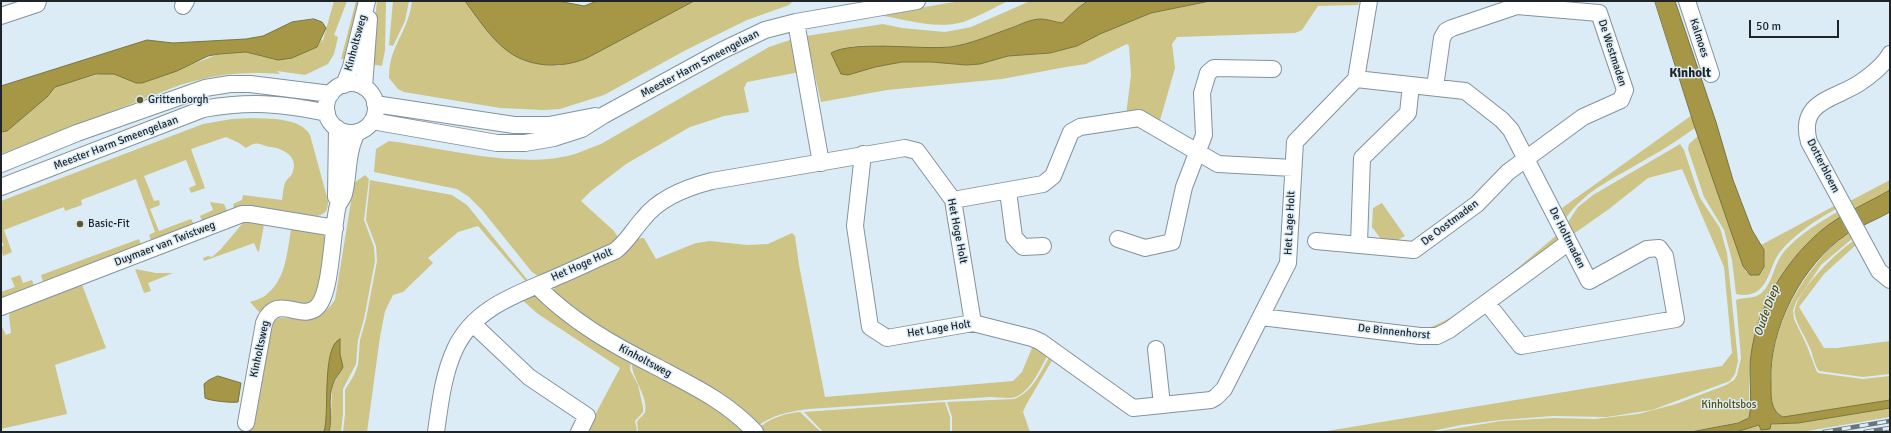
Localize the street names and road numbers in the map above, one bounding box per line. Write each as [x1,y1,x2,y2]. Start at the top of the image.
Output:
street label: Kinholtsweg [342,13,370,73]
street label: Kalmoes [1687,17,1711,59]
street label: De Westmaden [1595,18,1629,88]
street label: Meester Harm Smeengelaan [639,27,761,101]
street label: Meester Harm Smeengelaan [52,113,180,173]
street label: Dotterbloem [1804,137,1842,195]
street label: Het Lage Holt [1282,191,1298,255]
street label: Het Hoge Holt [944,197,970,265]
street label: De Oostmaden [1419,197,1481,249]
street label: De Holtmaden [1546,205,1588,271]
street label: Duymaer van Twistweg [113,219,217,269]
street label: Het Hoge Holt [549,246,615,284]
street label: Het Lage Holt [906,317,972,341]
street label: Kinholtsweg [248,319,272,379]
street label: De Binnenhorst [1357,322,1431,342]
street label: Kinholtsweg [616,342,674,380]

